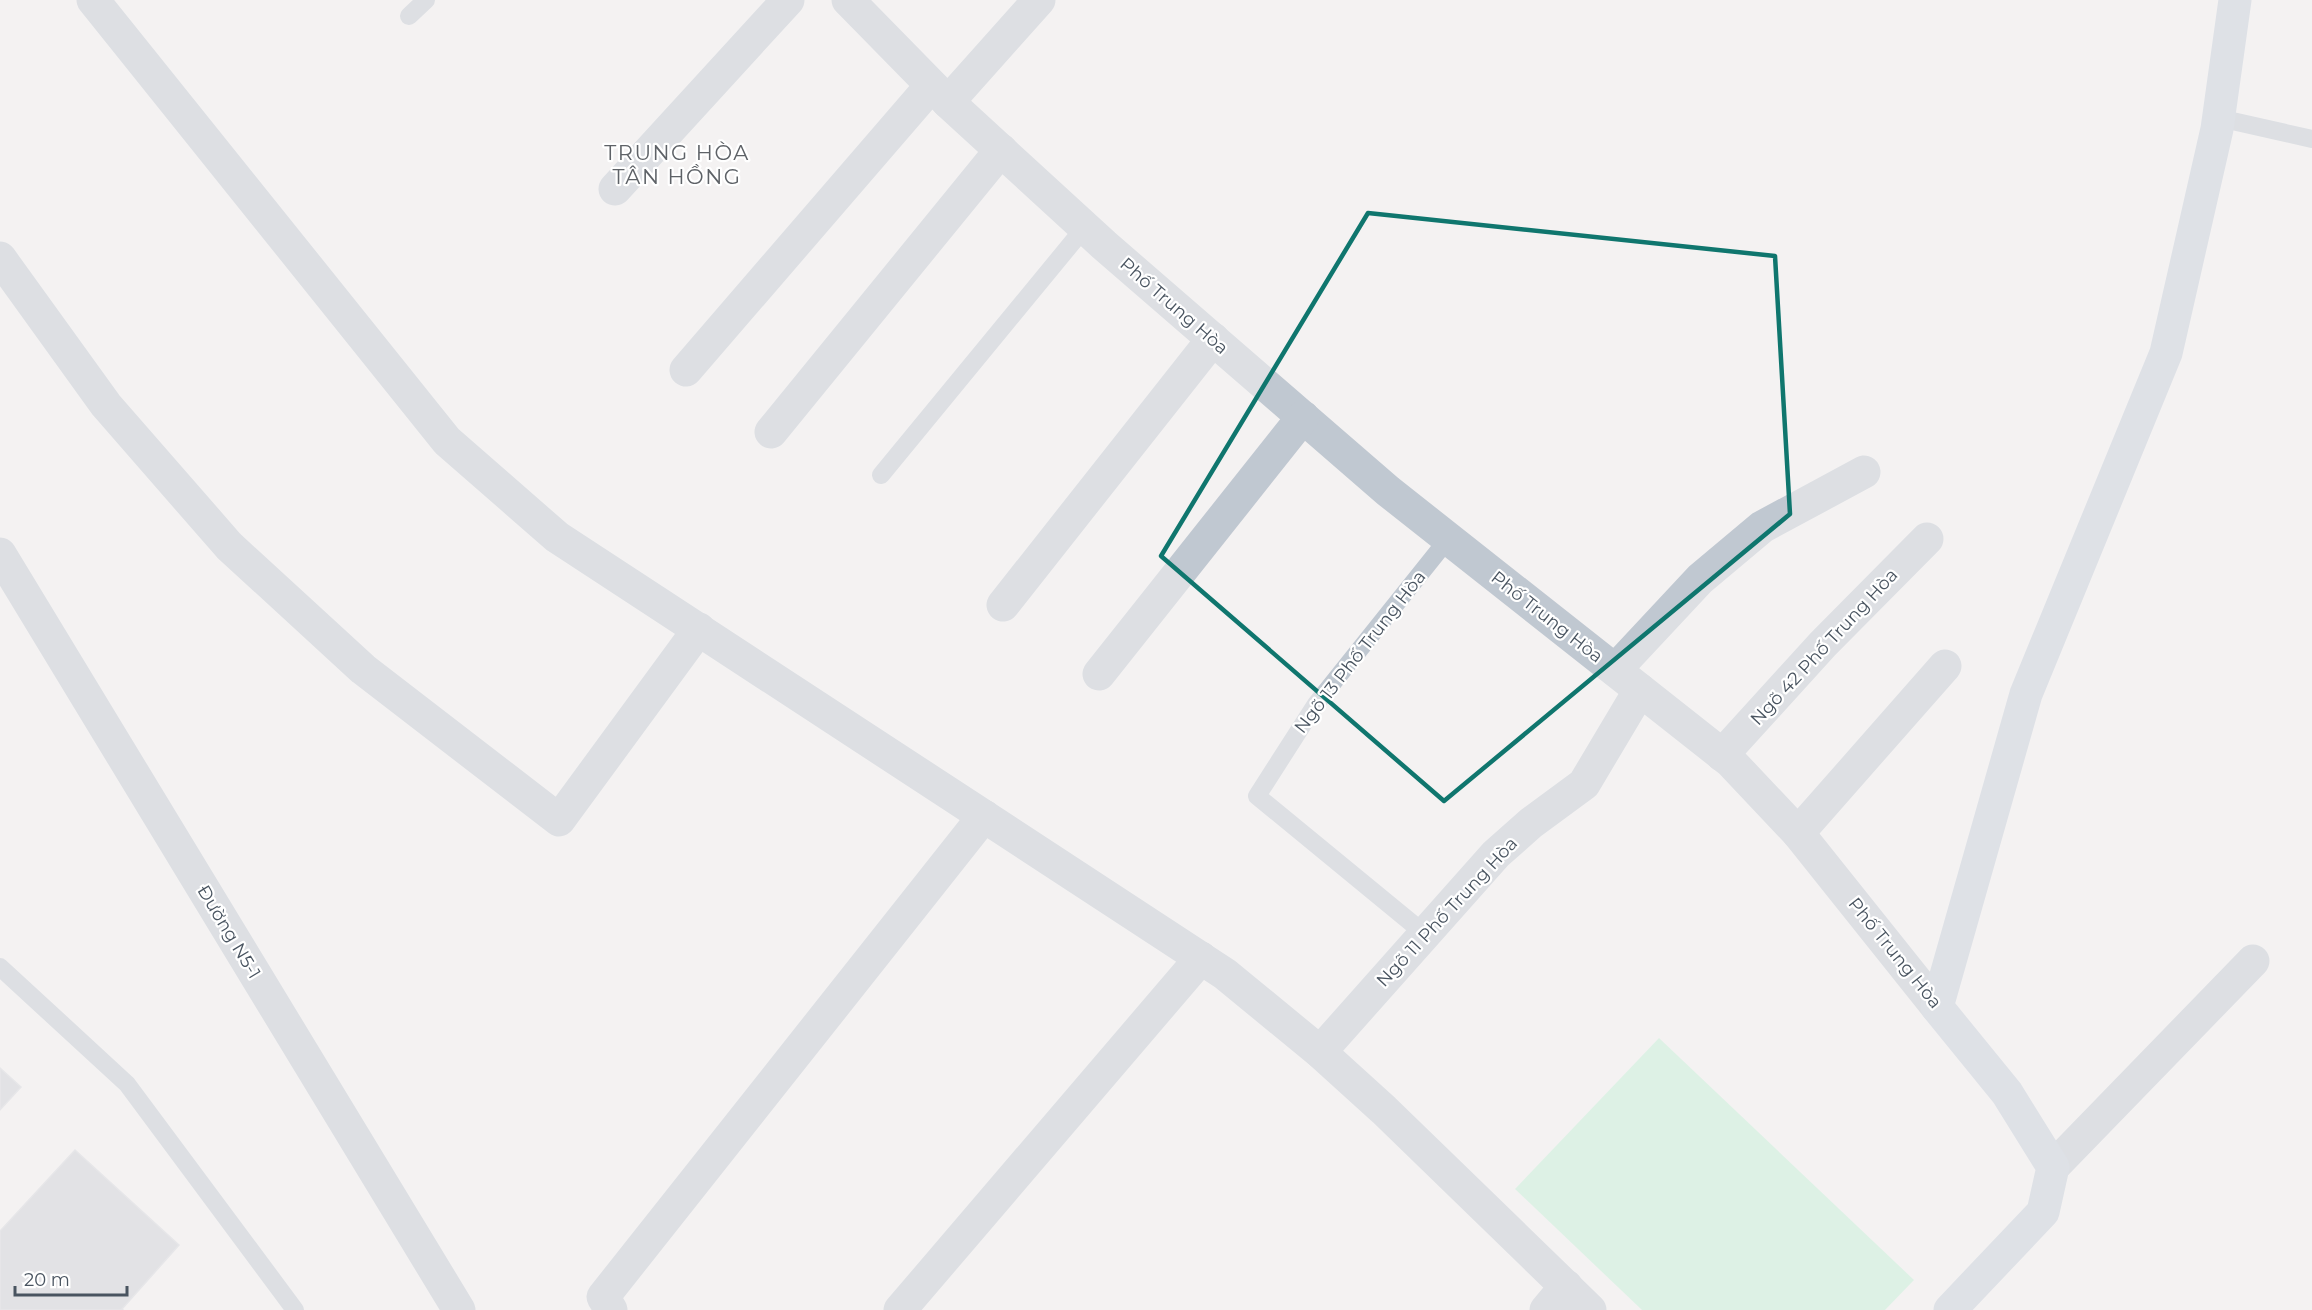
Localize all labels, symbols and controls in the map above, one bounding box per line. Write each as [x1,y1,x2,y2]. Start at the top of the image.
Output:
district label: TRUNG HÒA TÂN HỒNG [604,140,750,189]
street label: Phố Trung Hòa [1115,253,1233,359]
street label: Ngõ 42 Phố Trung Hòa [1746,564,1902,730]
street label: Ngõ 13 Phố Trung Hòa [1290,566,1430,738]
street label: Phố Trung Hòa [1487,566,1607,668]
street label: Ngõ 11 Phố Trung Hòa [1372,833,1522,991]
street label: Đường N5-1 [192,881,266,983]
street label: Phố Trung Hòa [1844,893,1946,1013]
scale bar [15,1259,128,1297]
text: 20 m [24,1269,70,1291]

